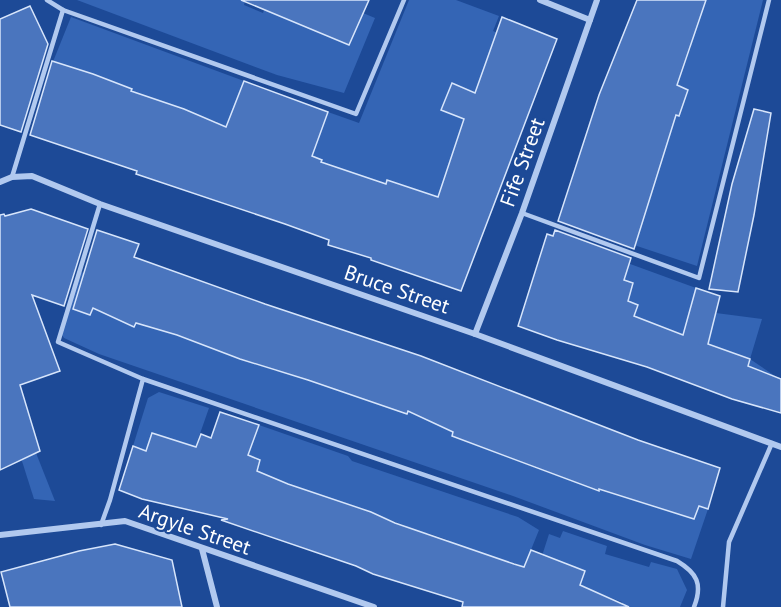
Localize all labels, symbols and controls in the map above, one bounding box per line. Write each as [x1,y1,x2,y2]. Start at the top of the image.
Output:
street label: Fife Street [493,114,551,210]
street label: Bruce Street [341,258,453,320]
street label: Argyle Street [136,497,254,561]

